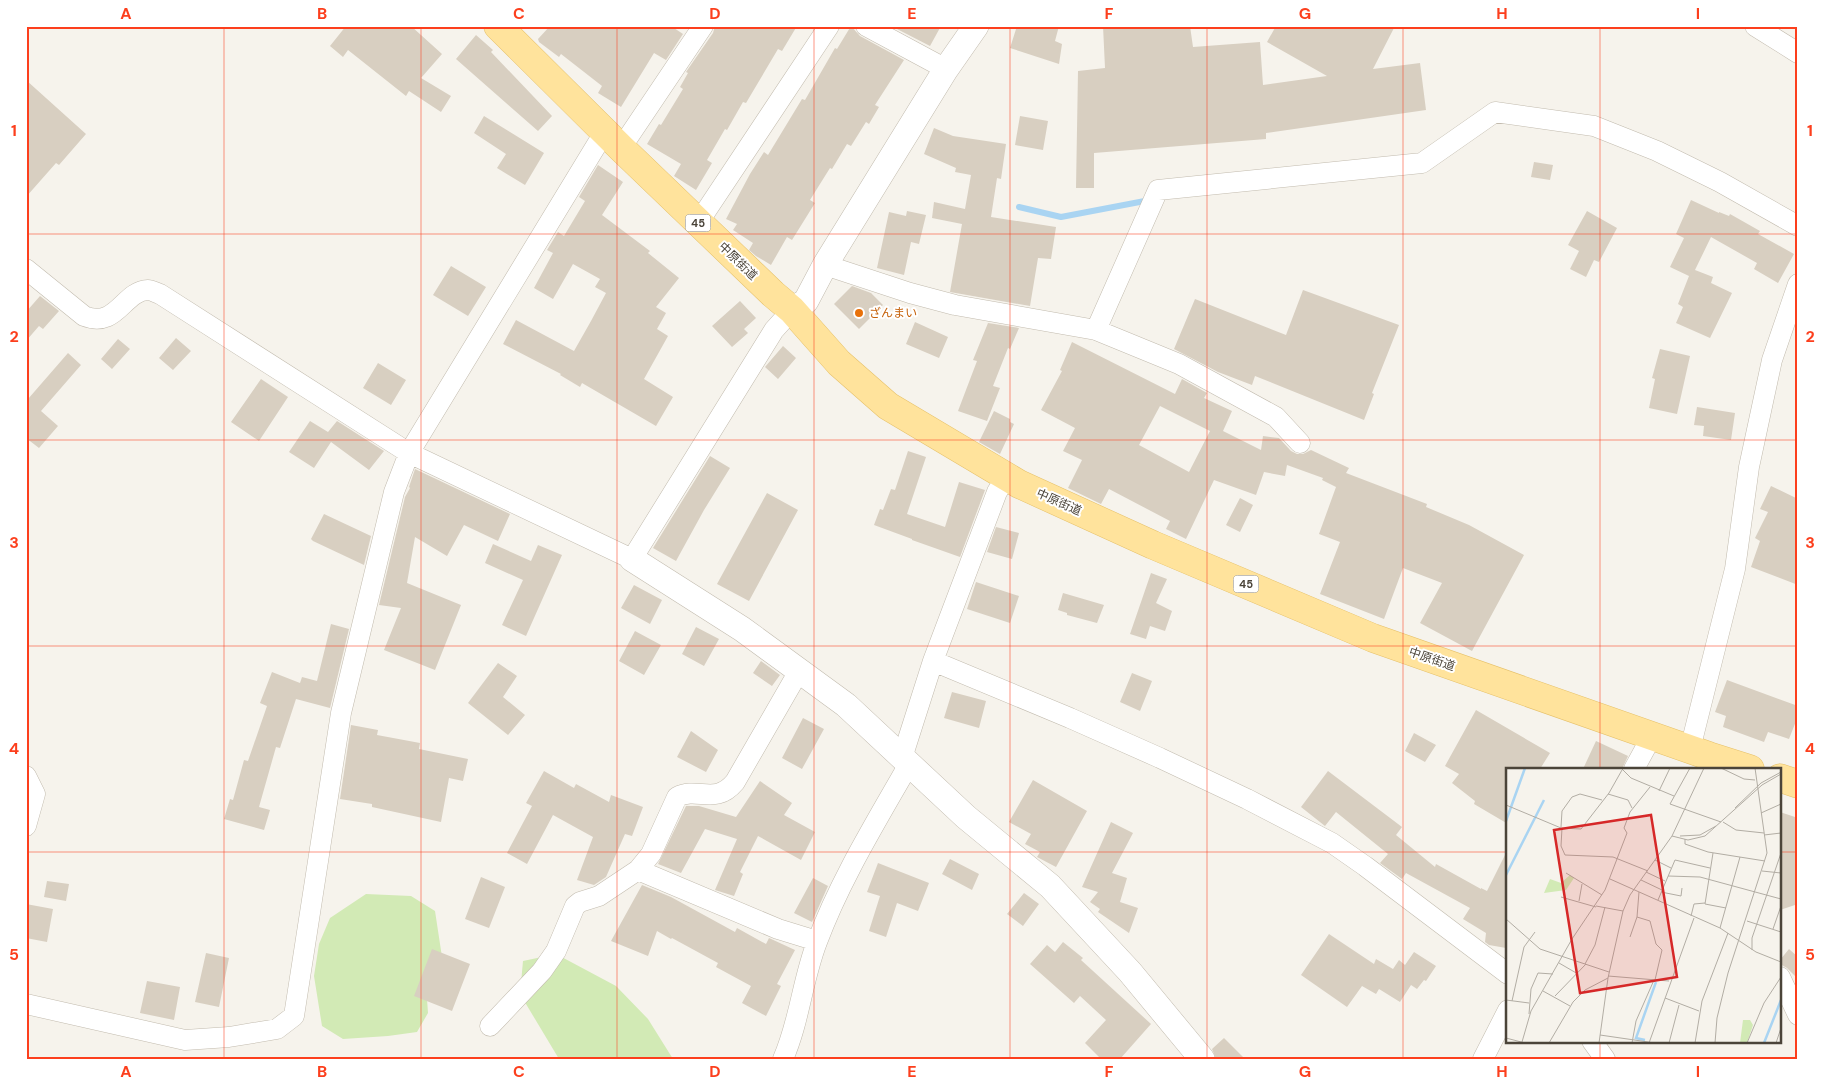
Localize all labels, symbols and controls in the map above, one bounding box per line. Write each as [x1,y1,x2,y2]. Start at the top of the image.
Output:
text: A [120,3,132,24]
text: B [317,3,327,24]
text: C [513,3,525,24]
text: D [709,3,721,24]
text: E [907,3,917,24]
text: F [1105,3,1114,24]
text: G [1299,3,1311,24]
text: H [1496,3,1508,24]
text: I [1696,3,1700,24]
text: 1 [11,120,17,141]
text: 1 [1807,120,1813,141]
road number: 45 [686,214,710,232]
street label: 中原街道 [715,239,761,283]
place label: ざんまい [869,305,917,321]
marker: ざんまい [853,307,865,319]
text: 2 [9,326,19,347]
text: 2 [1805,326,1815,347]
street label: 中原街道 [1034,485,1084,519]
text: 3 [9,532,19,553]
text: 3 [1805,532,1815,553]
road number: 45 [1234,576,1258,592]
street label: 中原街道 [1407,644,1457,674]
text: 4 [9,738,19,759]
text: 4 [1805,738,1815,759]
inset map [1506,768,1782,1042]
text: 5 [9,944,19,965]
text: 5 [1805,944,1815,965]
text: A [120,1061,132,1082]
text: B [317,1061,327,1082]
text: C [513,1061,525,1082]
text: D [709,1061,721,1082]
text: E [907,1061,917,1082]
text: F [1105,1061,1114,1082]
text: G [1299,1061,1311,1082]
text: H [1496,1061,1508,1082]
text: I [1696,1061,1700,1082]

